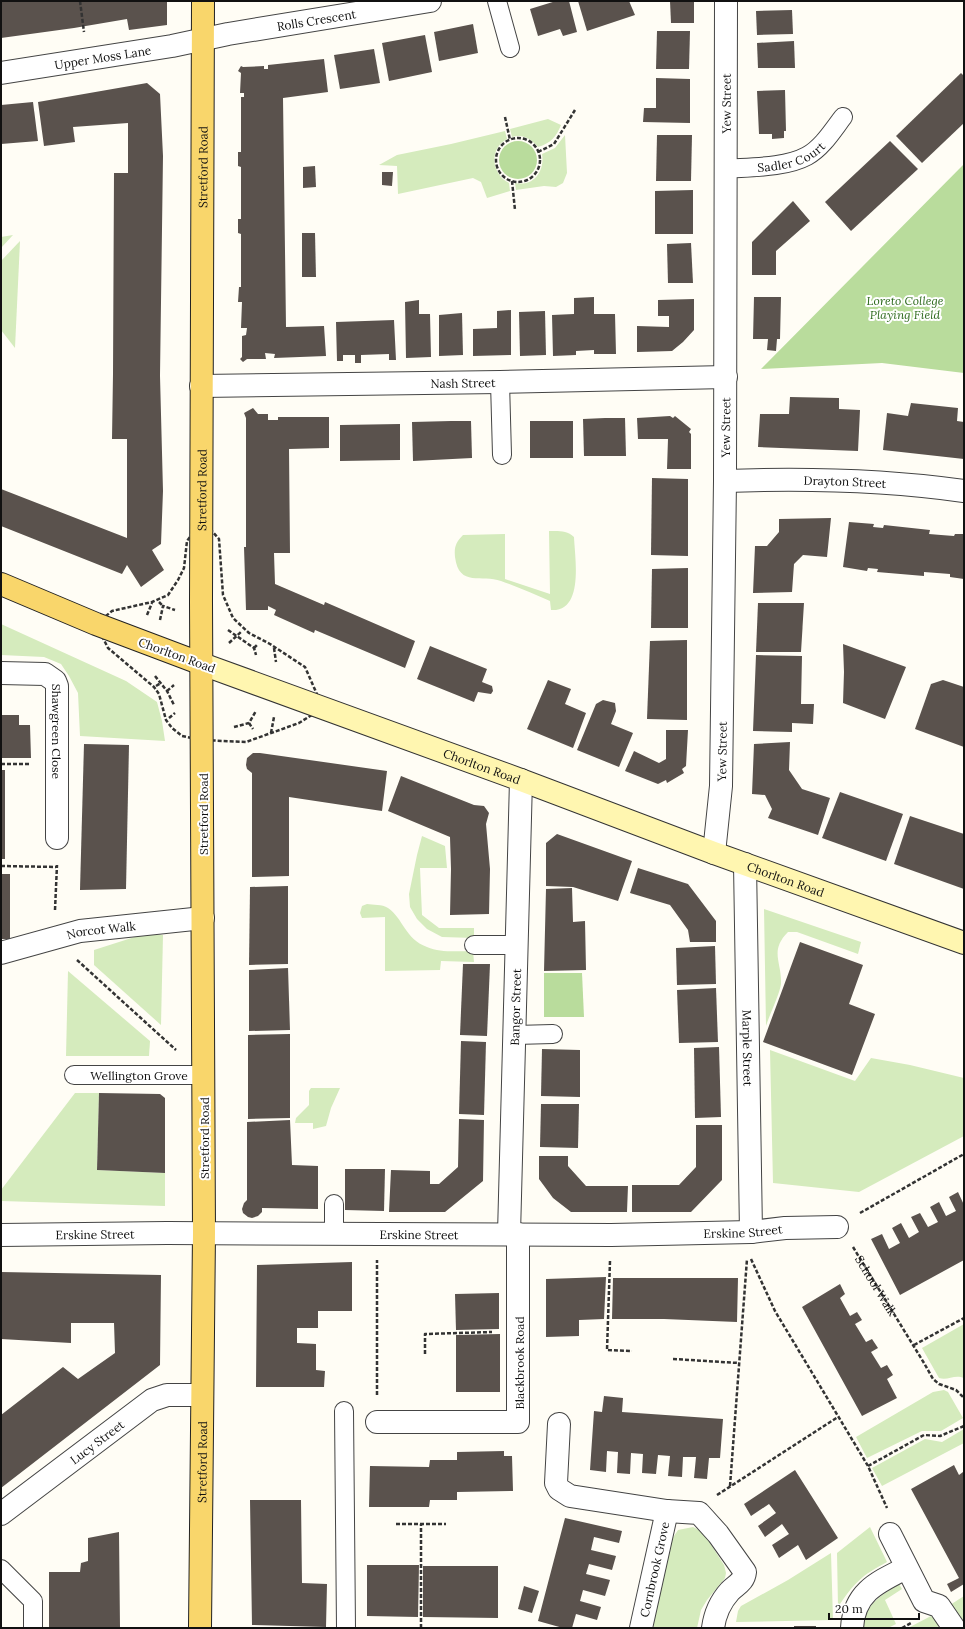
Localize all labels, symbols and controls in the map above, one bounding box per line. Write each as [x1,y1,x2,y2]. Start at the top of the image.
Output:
street label: Rolls Crescent [276,6,357,33]
street label: Upper Moss Lane [53,42,153,72]
street label: Yew Street [718,73,733,135]
street label: Stretford Road [195,126,210,208]
street label: Sadler Court [757,138,828,175]
park label: Loreto College Playing Field [867,293,944,322]
street label: Nash Street [430,375,496,390]
street label: Yew Street [718,397,733,459]
street label: Stretford Road [194,449,209,531]
street label: Drayton Street [804,472,887,490]
street label: Chorlton Road [136,634,218,676]
street label: Shawgreen Close [50,684,65,780]
street label: Yew Street [714,721,729,783]
street label: Chorlton Road [441,745,523,787]
street label: Stretford Road [196,773,211,855]
street label: Chorlton Road [745,858,826,900]
street label: Norcot Walk [65,918,137,942]
street label: Bangor Street [506,968,524,1046]
street label: Marple Street [740,1010,756,1087]
street label: Wellington Grove [90,1068,188,1083]
street label: Stretford Road [197,1097,212,1179]
street label: Erskine Street [703,1221,784,1241]
street label: Erskine Street [55,1226,135,1242]
street label: Erskine Street [379,1226,459,1242]
street label: School Walk [852,1252,901,1319]
street label: Blackbrook Road [512,1316,527,1410]
street label: Lucy Street [67,1416,127,1467]
street label: Stretford Road [194,1421,210,1503]
street label: Cornbrook Grove [636,1520,672,1619]
scale bar [829,1595,919,1621]
text: 20 m [835,1601,863,1616]

